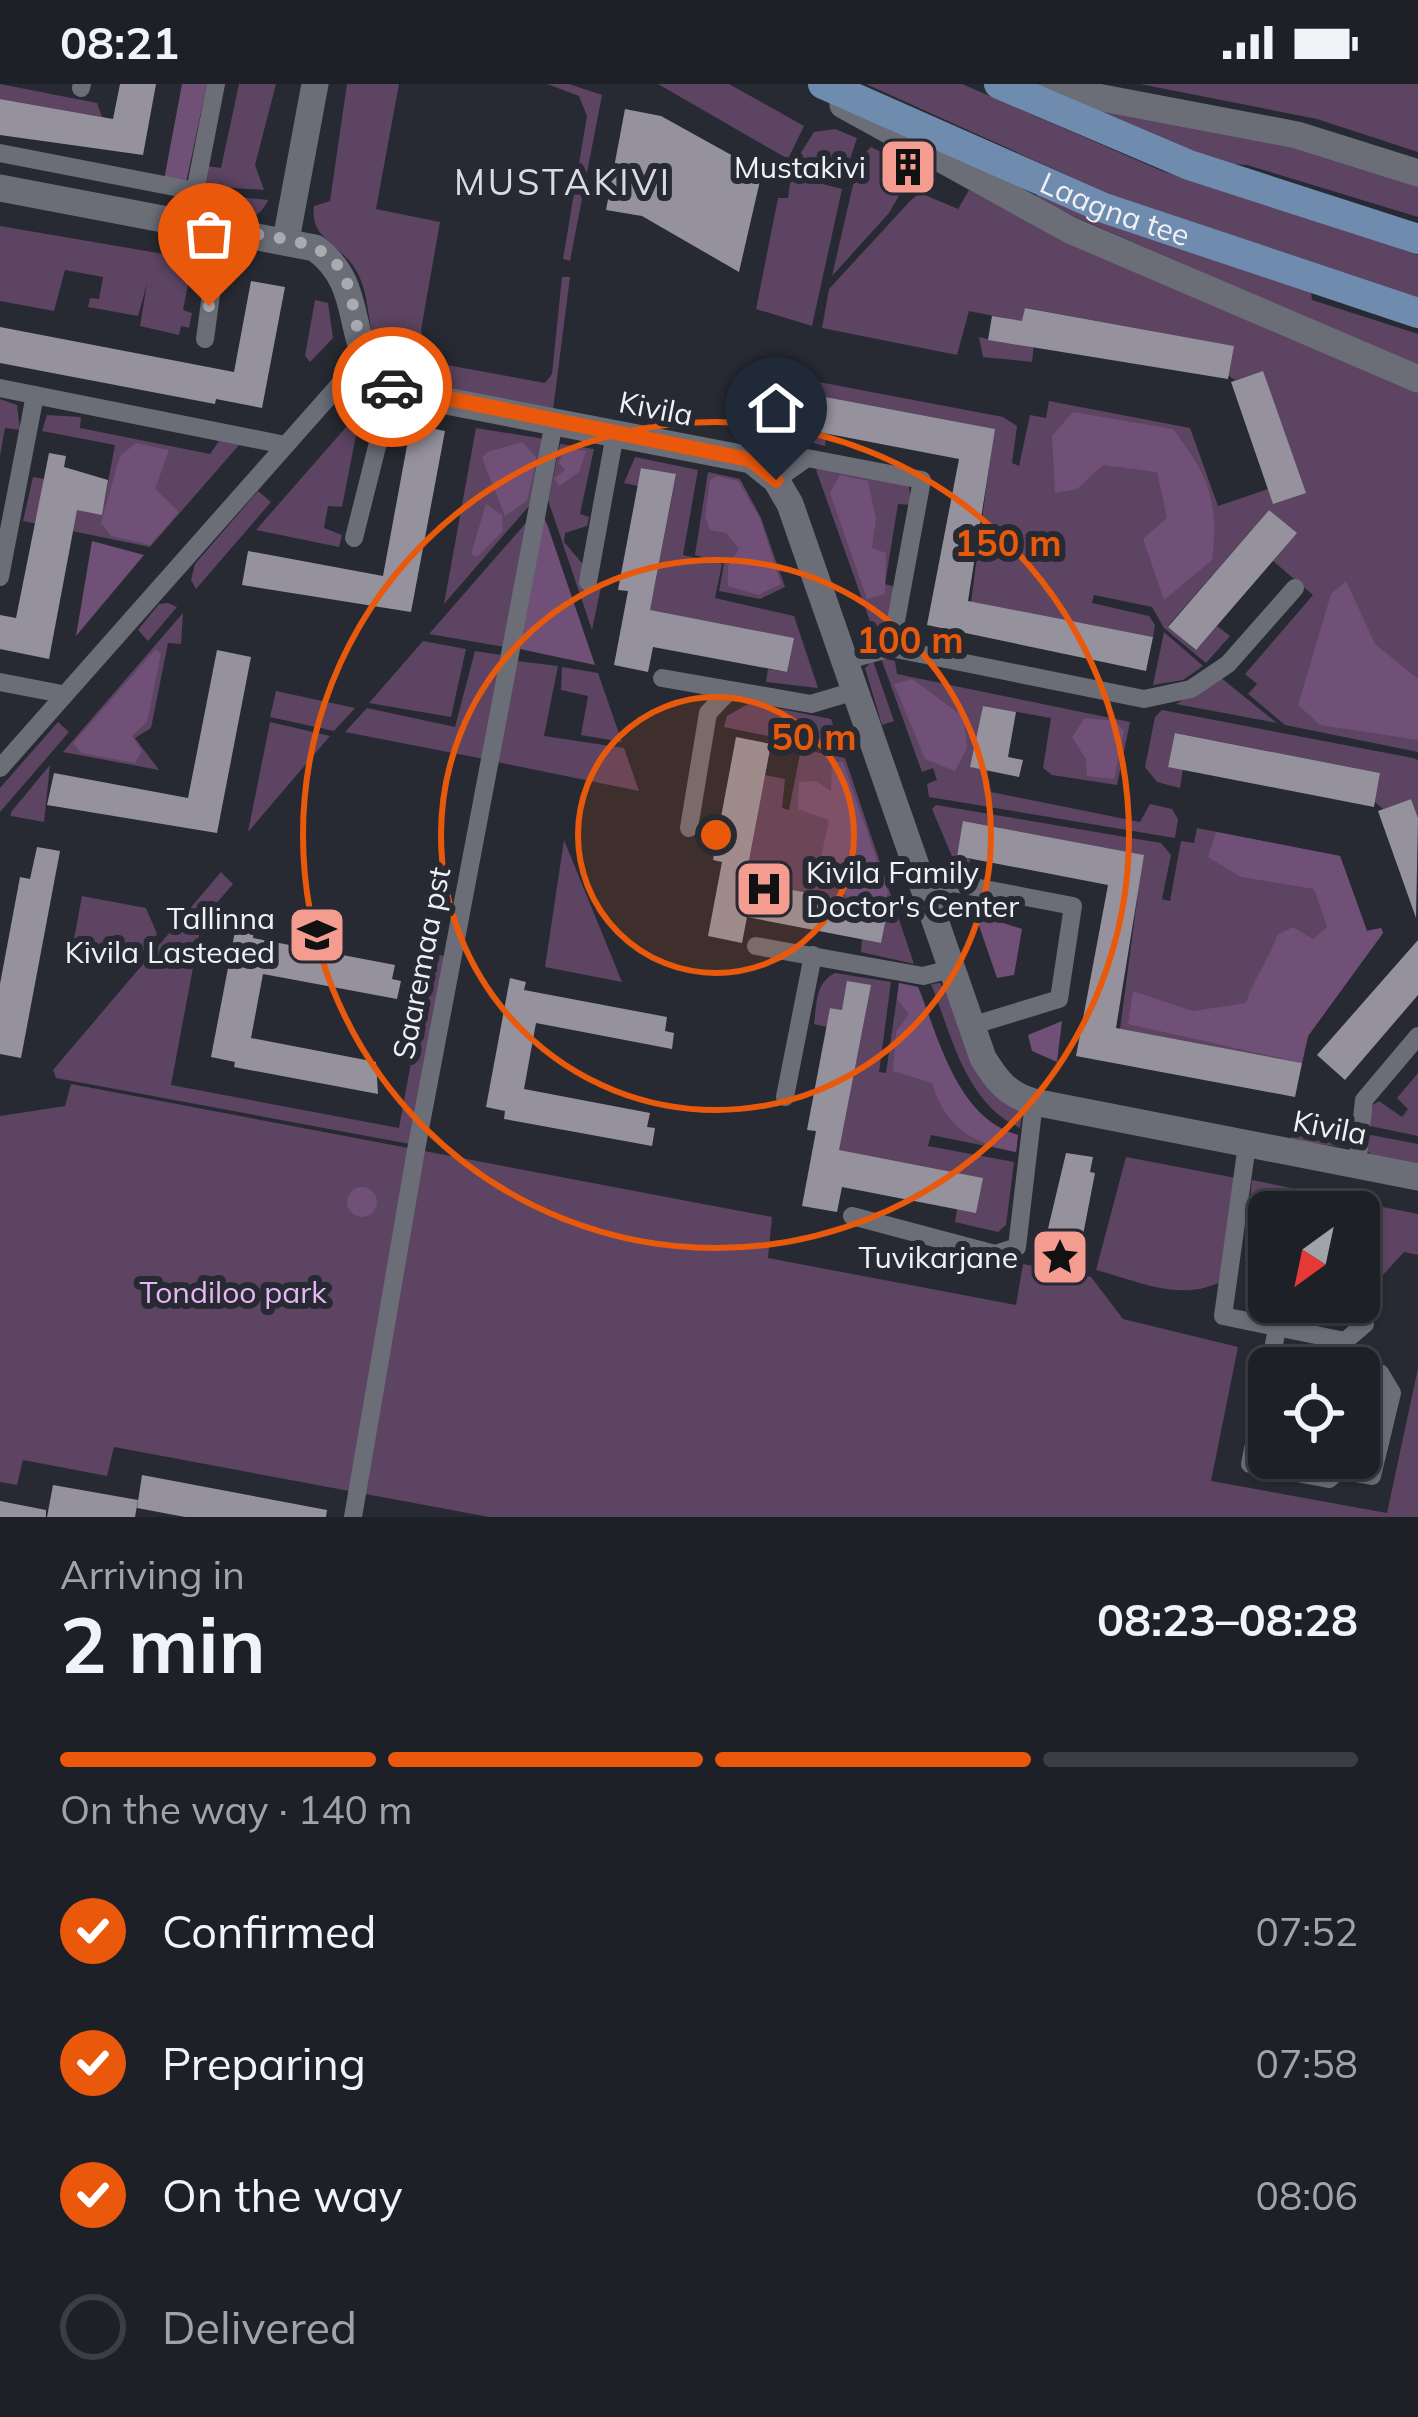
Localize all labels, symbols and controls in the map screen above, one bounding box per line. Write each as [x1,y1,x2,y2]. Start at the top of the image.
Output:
text: 08:21 [60,14,179,70]
building icon: Mustakivi [877,136,939,198]
place label: Mustakivi [734,148,866,186]
district label: MUSTAKIVI [454,159,672,204]
street label: Laagna tee [1034,163,1195,254]
pin [158,183,260,306]
icon: bag [176,201,242,267]
courier [332,327,452,447]
icon: car [359,354,425,420]
pin [725,357,827,480]
icon: home [743,375,809,441]
street label: Kivila [616,382,696,434]
text: 150 m [954,520,1062,565]
text: 100 m [856,617,964,662]
text: 50 m [771,714,857,759]
centre of rings [695,814,737,856]
place label: Kivila Family Doctor's Center [806,853,1019,925]
hospital icon: Kivila Family Doctor's Center [733,858,795,920]
street label: Saaremaa pst [384,864,458,1062]
place label: Tallinna Kivila Lasteaed [65,899,275,971]
school or university icon: Tallinna Kivila Lasteaed [286,904,348,966]
street label: Kivila [1290,1101,1370,1153]
north arrow [1248,1191,1380,1323]
map controls [1248,1191,1380,1479]
place icon: Tuvikarjane [1029,1226,1091,1288]
place label: Tuvikarjane [858,1238,1018,1276]
park label: Tondiloo park [139,1273,327,1311]
button: locate [1248,1347,1380,1479]
text: Arriving in [60,1550,245,1599]
text: 08:23–08:28 [1097,1591,1358,1647]
text: 2 min [60,1595,266,1693]
text: On the way · 140 m [60,1785,412,1834]
icon: check [60,1898,126,1964]
text: Confirmed [162,1903,376,1959]
text: 07:52 [1256,1907,1358,1956]
icon: check [60,2030,126,2096]
text: Preparing [162,2035,366,2091]
text: 07:58 [1256,2039,1358,2088]
icon: check [60,2162,126,2228]
text: On the way [162,2167,403,2223]
text: 08:06 [1256,2171,1358,2220]
text: Delivered [162,2299,357,2355]

